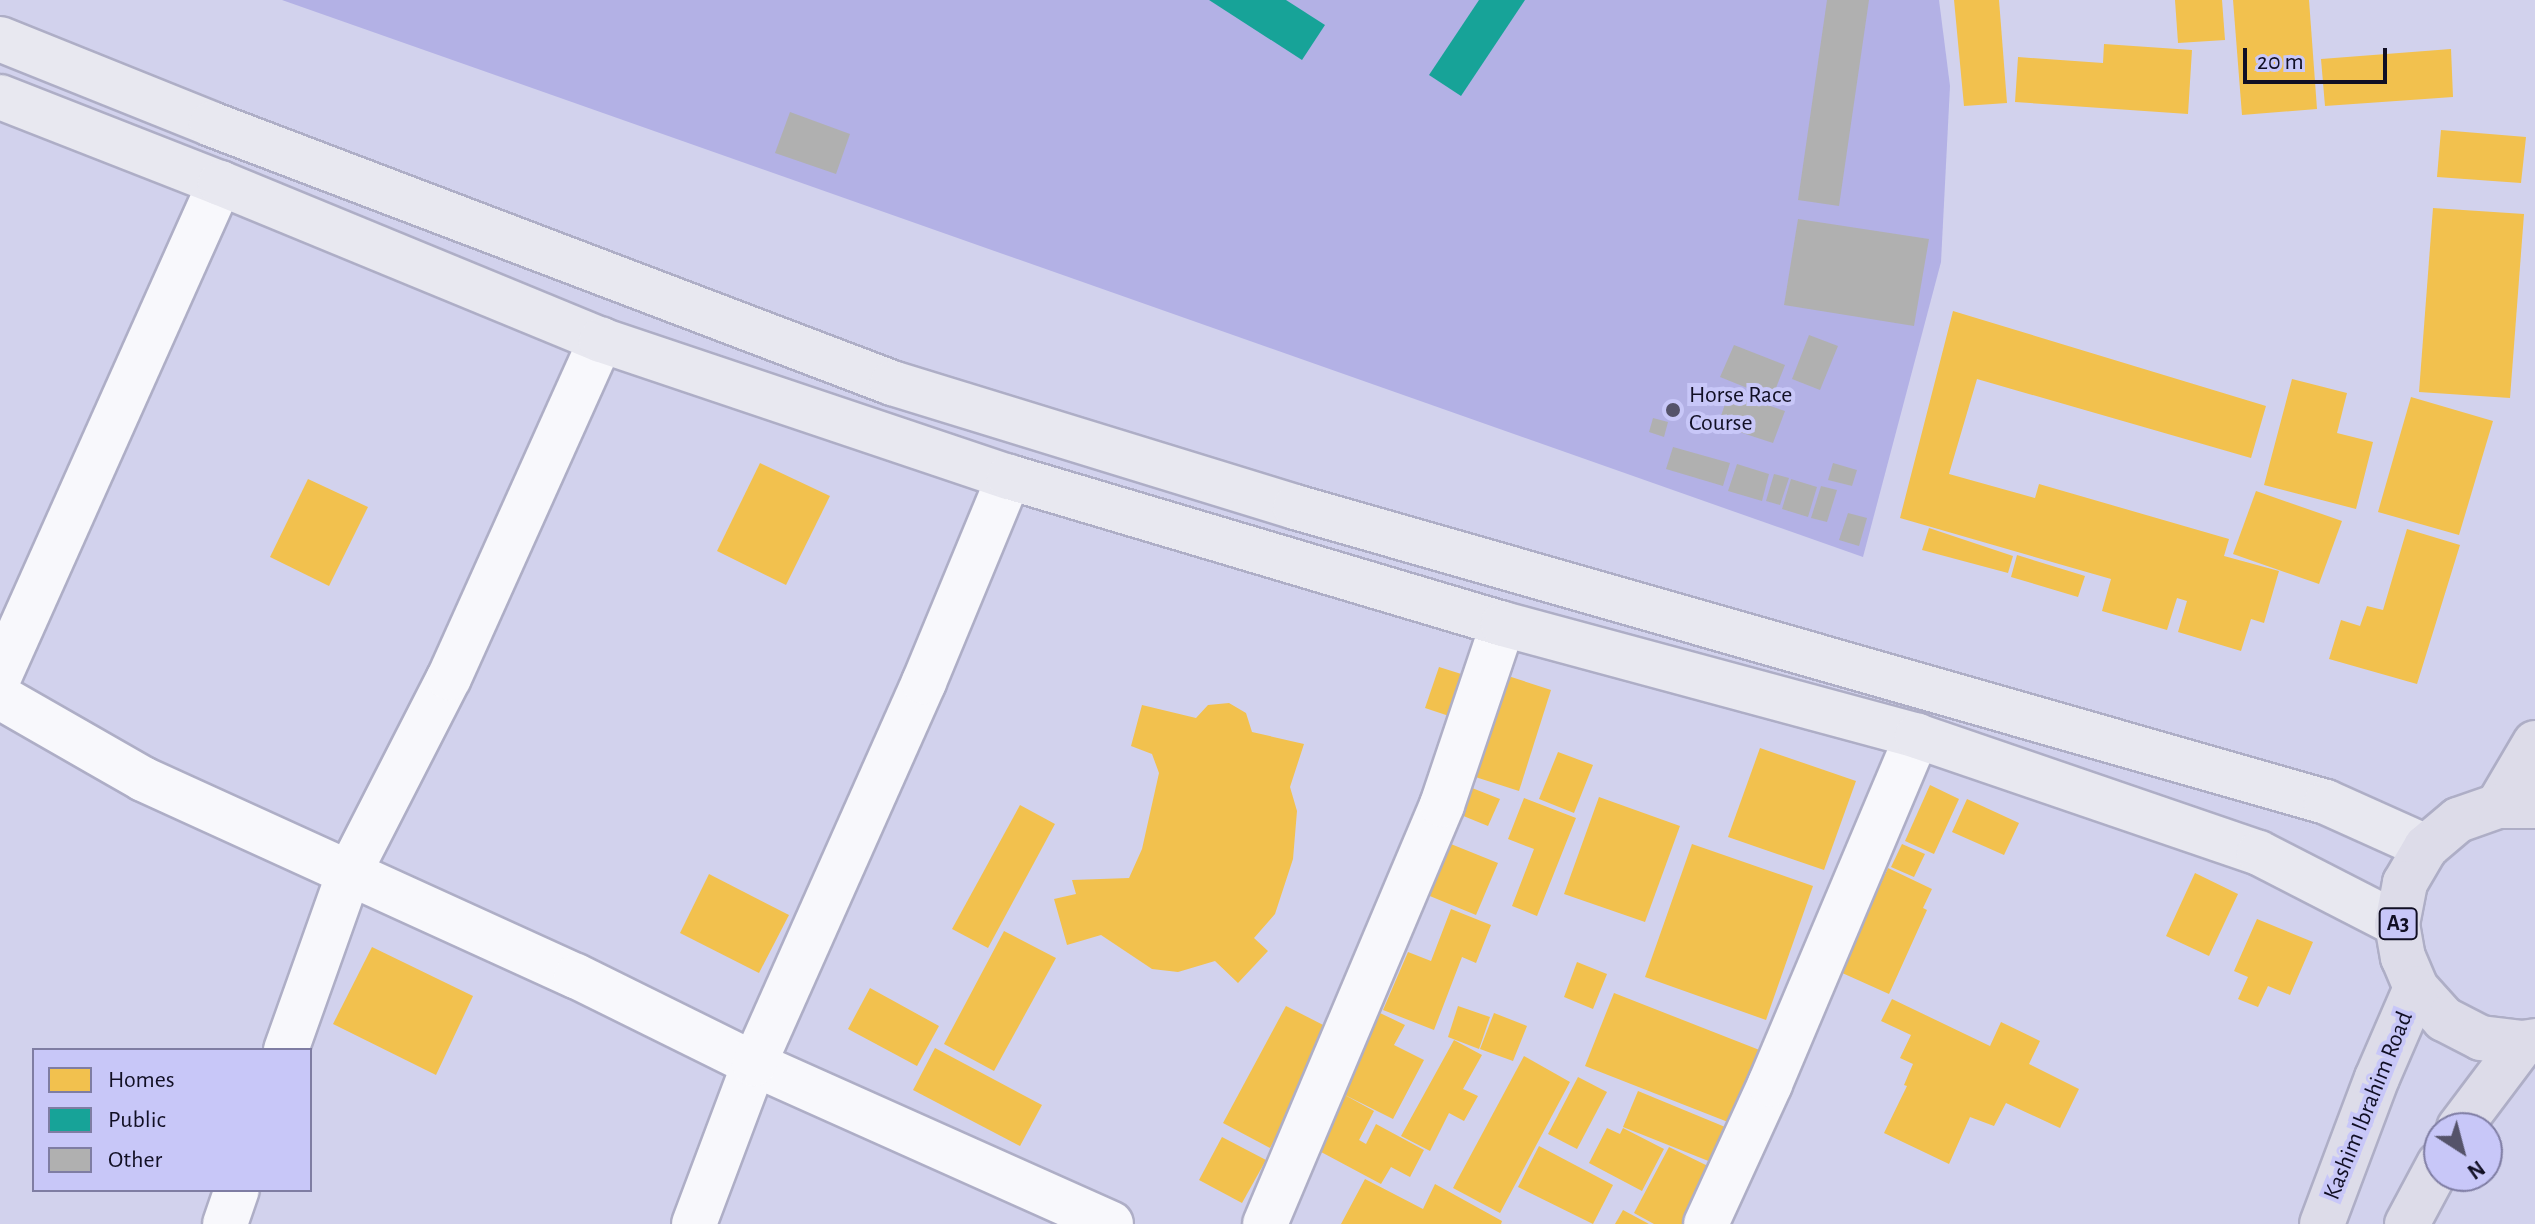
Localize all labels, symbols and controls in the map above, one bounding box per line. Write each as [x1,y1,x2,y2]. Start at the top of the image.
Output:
scale bar [2247,32,2391,82]
text: 20 m [2257,50,2304,74]
place label: Horse Race Course [1689,382,1792,438]
marker: Horse Race Course [1664,401,1682,419]
road number: A3 [2378,906,2418,942]
street label: Kashim Ibrahim Road [2318,1008,2420,1204]
legend [32,1048,312,1192]
text: Homes [108,1068,175,1092]
text: Public [108,1108,166,1132]
north arrow [2423,1112,2503,1192]
text: Other [108,1148,162,1172]
text: N [2463,1156,2489,1183]

